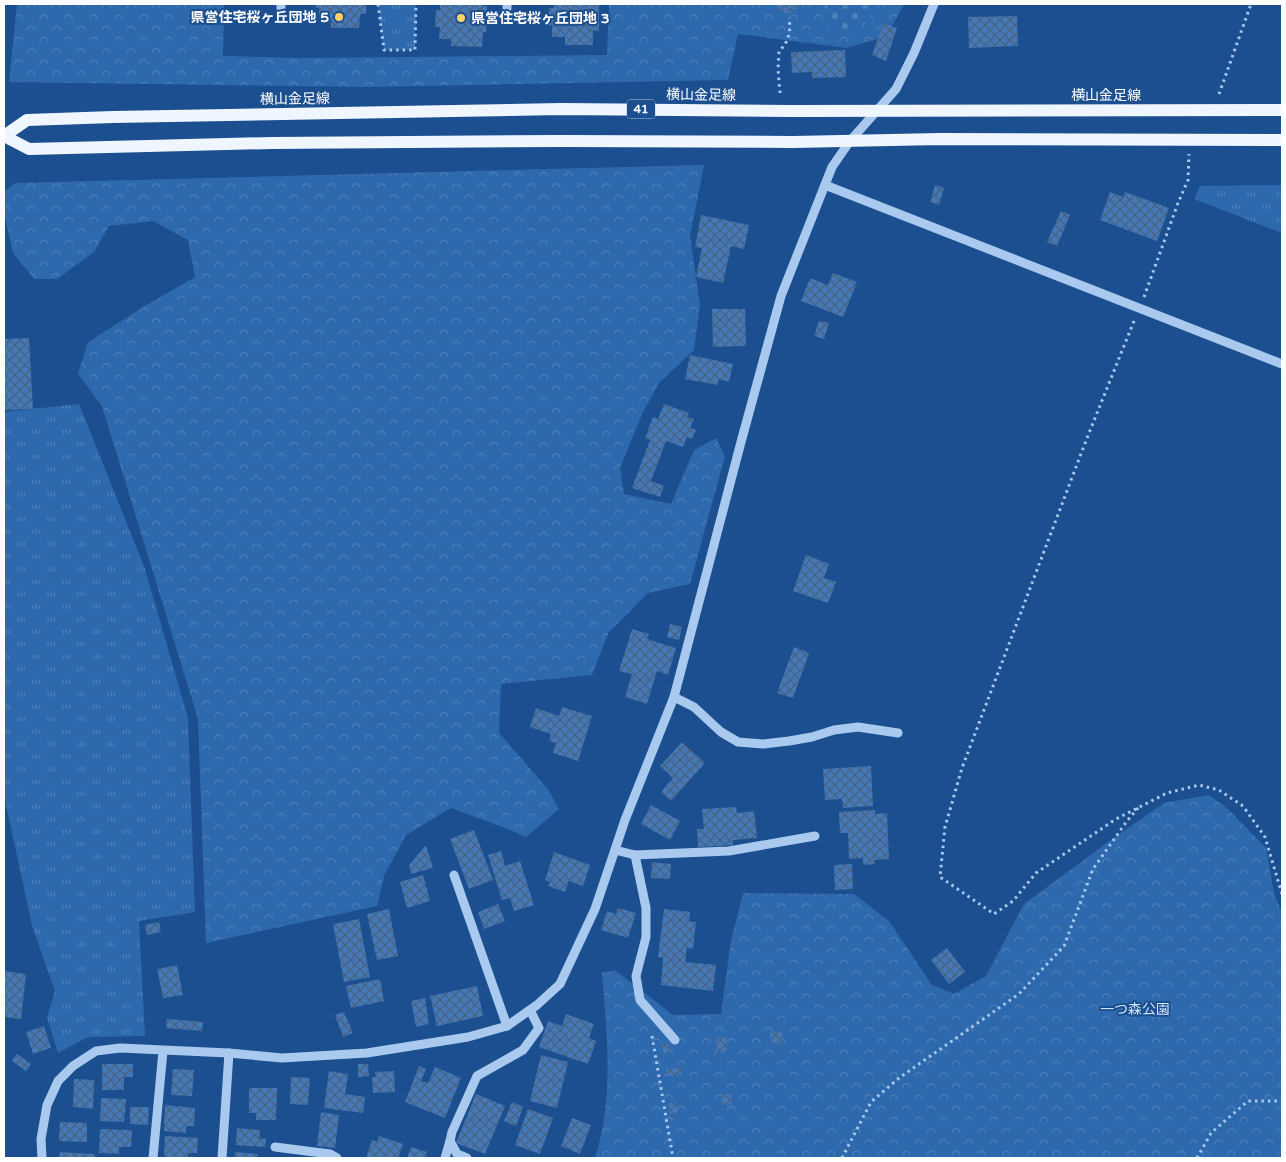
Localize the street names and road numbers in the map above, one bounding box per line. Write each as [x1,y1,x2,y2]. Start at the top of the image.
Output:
street label: 横山金足線 [666,86,736,104]
street label: 横山金足線 [1071,87,1141,104]
street label: 横山金足線 [260,90,330,108]
road number: 41 [627,100,655,118]

